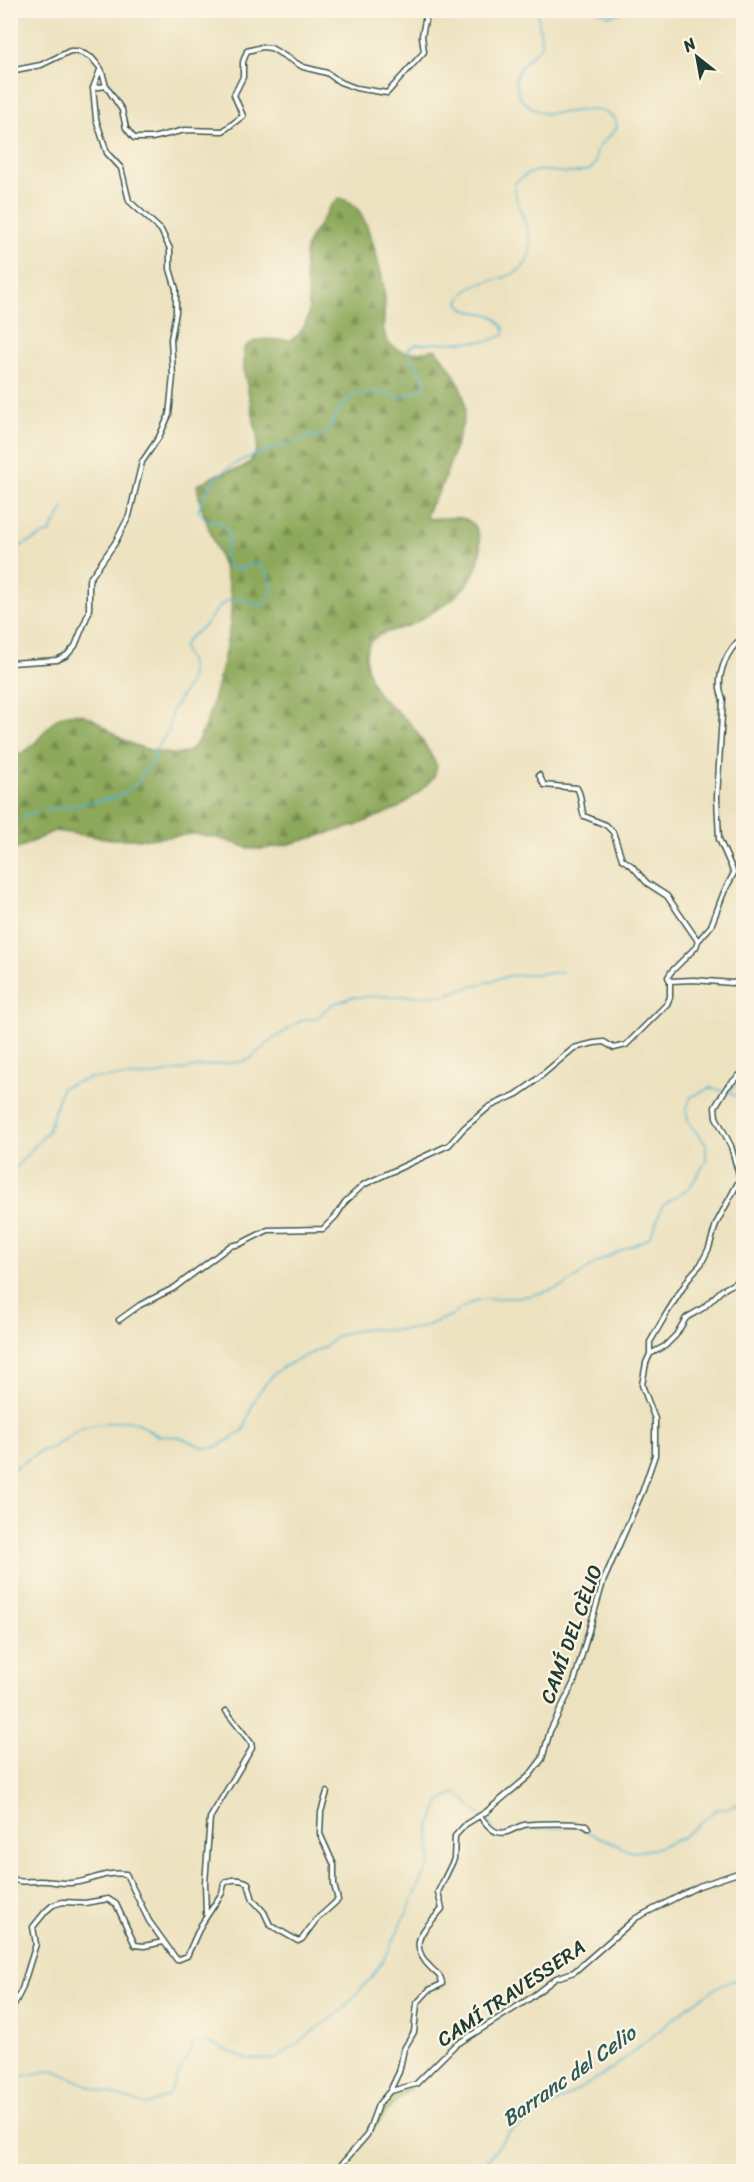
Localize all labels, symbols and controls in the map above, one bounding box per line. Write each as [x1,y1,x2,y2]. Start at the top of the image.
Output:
north arrow [667,27,727,87]
text: N [676,29,703,60]
street label: CAMÍ DEL CÈLIO [530,1560,613,1708]
street label: CAMÍ TRAVESSERA [430,1930,593,2056]
water label: Barranc del Celio [494,2014,646,2137]

